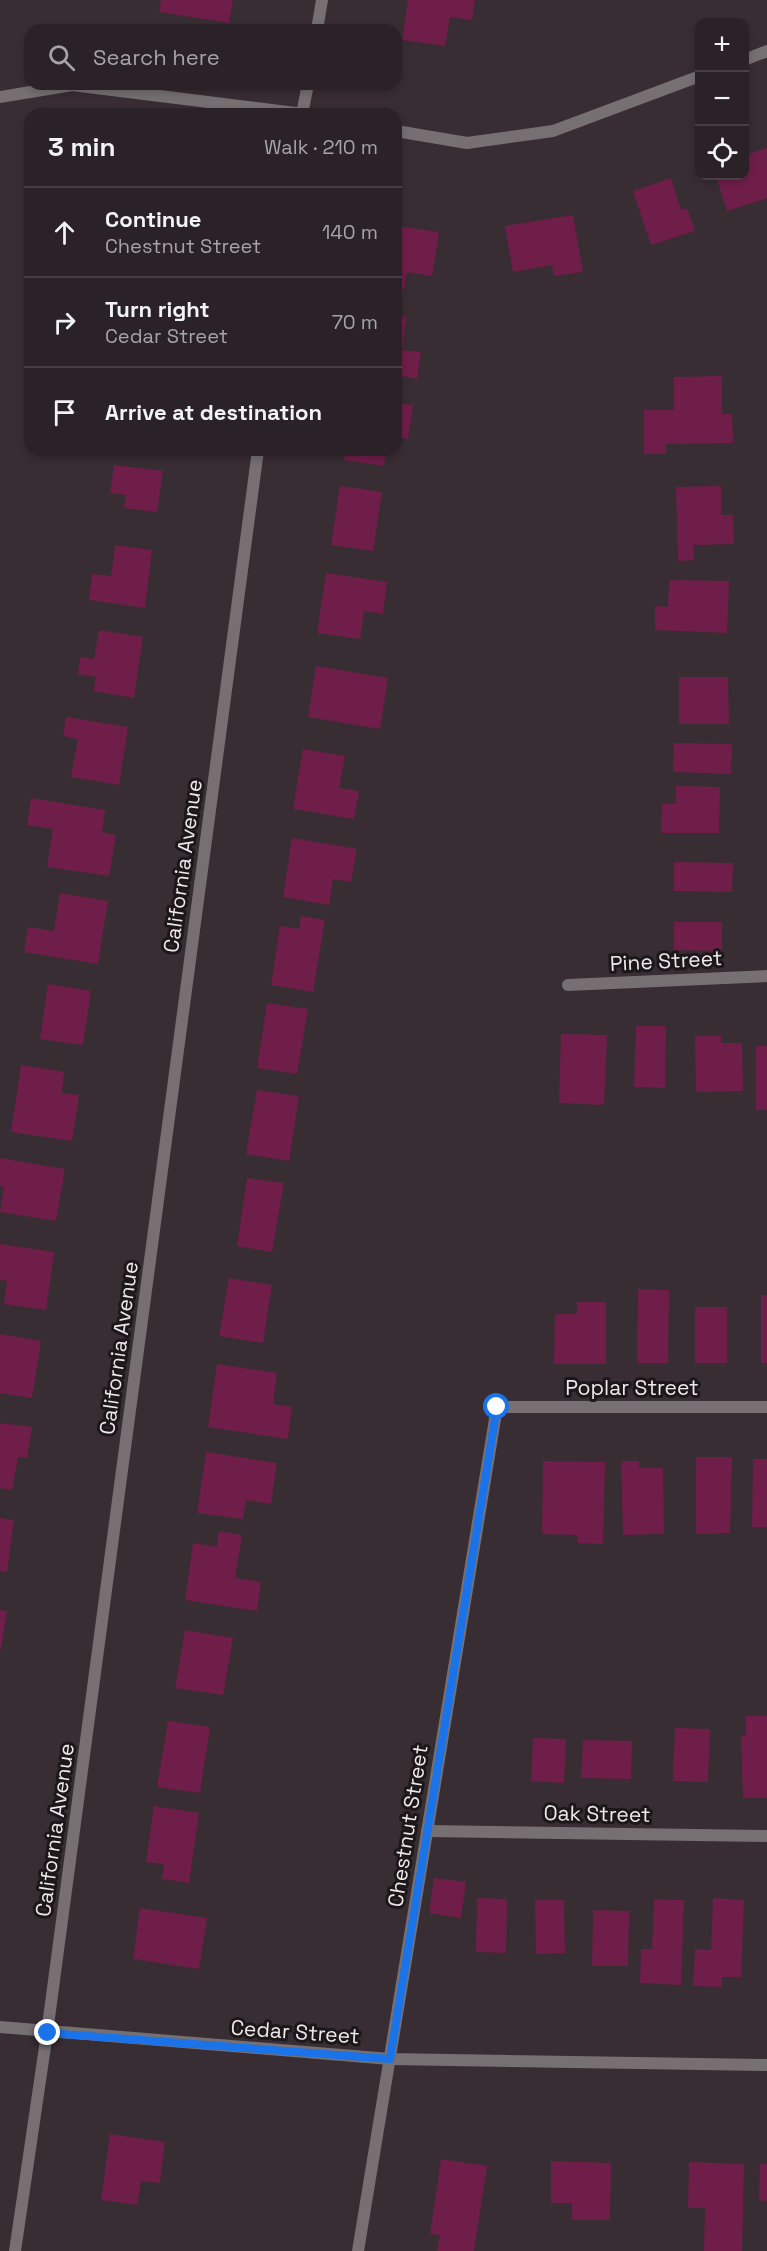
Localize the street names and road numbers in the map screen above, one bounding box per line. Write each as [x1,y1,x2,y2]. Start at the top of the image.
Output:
street label: California Avenue [157,777,208,954]
street label: Pine Street [609,944,723,977]
street label: California Avenue [93,1259,144,1436]
street label: Poplar Street [565,1374,699,1401]
street label: California Avenue [29,1741,80,1918]
street label: Chestnut Street [381,1743,434,1909]
street label: Oak Street [543,1799,651,1828]
street label: Cedar Street [230,2014,360,2049]

